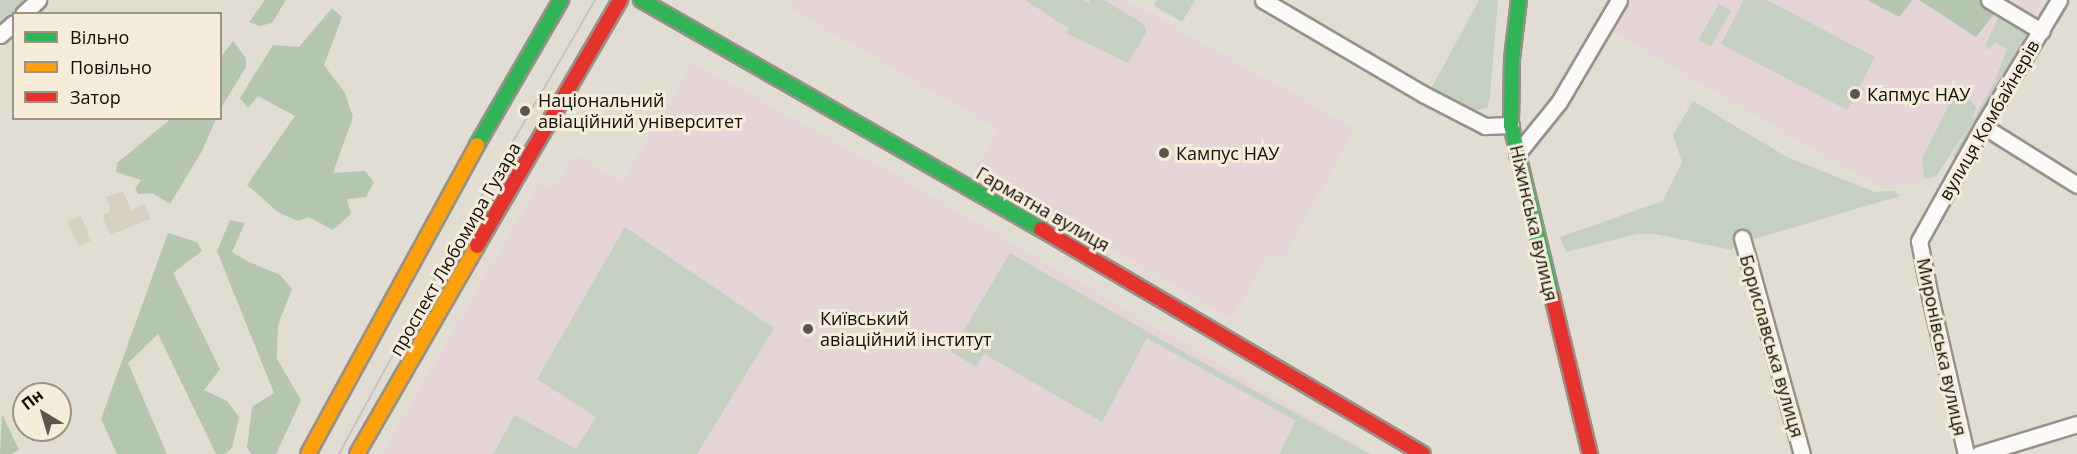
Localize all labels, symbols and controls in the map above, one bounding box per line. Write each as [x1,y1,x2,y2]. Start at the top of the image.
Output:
legend [12,12,222,120]
text: Вільно [70,25,129,49]
street label: вулиця Комбайнерів [1934,36,2044,204]
text: Повільно [70,55,152,79]
place label: Капмус НАУ [1867,83,1970,105]
text: Затор [70,85,121,109]
marker: Капмус НАУ [1848,87,1862,101]
place label: Національний авіаційний університет [538,90,743,132]
marker: Національний авіаційний університет [516,102,534,120]
street label: проспект Любомира Гузара [385,138,525,360]
place label: Кампус НАУ [1176,142,1279,164]
street label: Ніжинська вулиця [1506,143,1562,303]
marker: Кампус НАУ [1157,146,1171,160]
street label: Гарматна вулиця [972,162,1114,256]
street label: Бориславська вулиця [1736,252,1808,440]
street label: Миронівська вулиця [1913,256,1971,438]
place label: Київський авіаційний інститут [820,308,992,350]
marker: Київський авіаційний інститут [801,322,815,336]
north arrow [12,382,72,442]
text: Пн [16,384,48,415]

